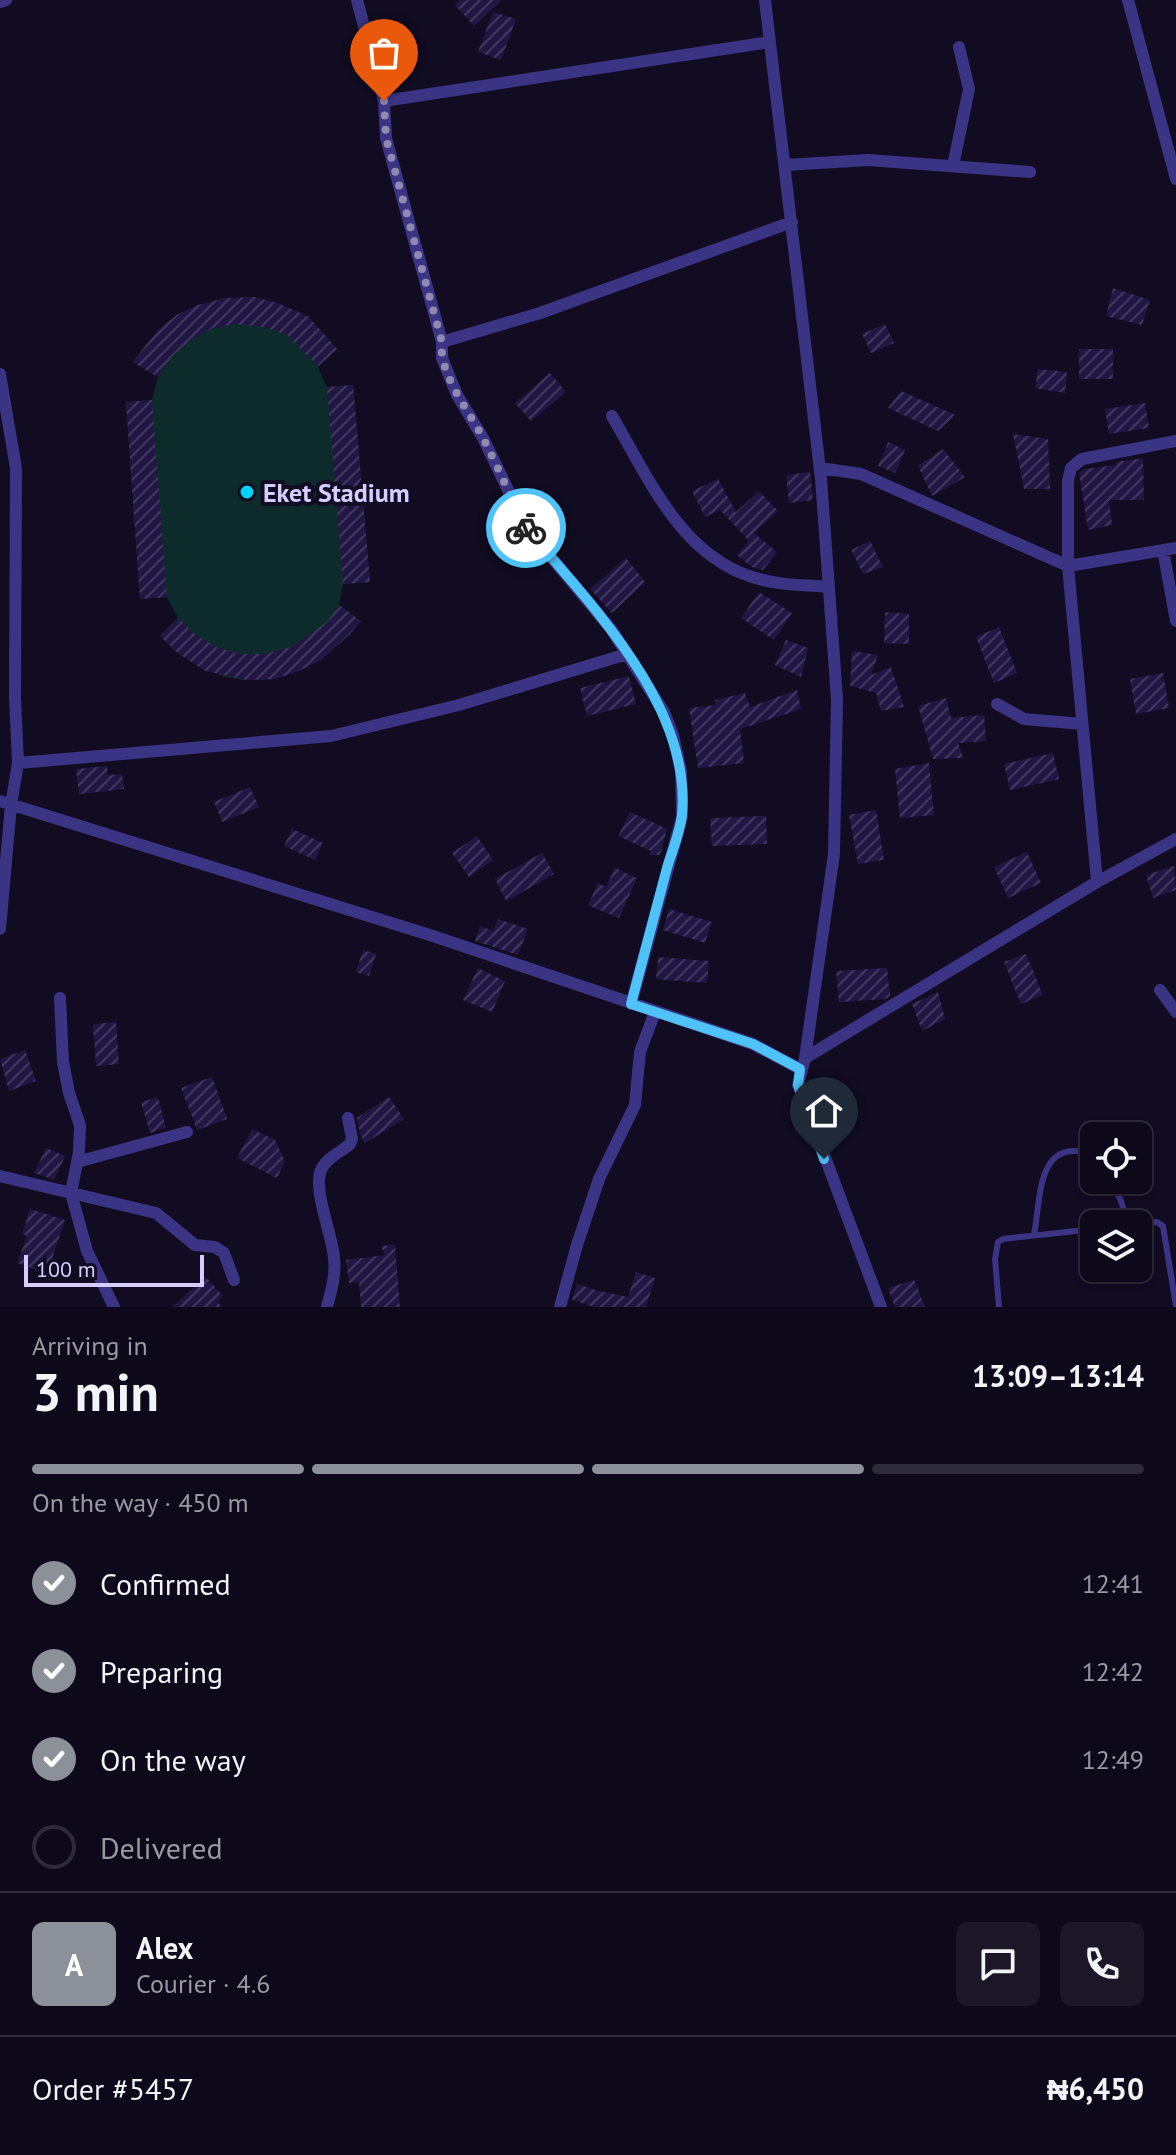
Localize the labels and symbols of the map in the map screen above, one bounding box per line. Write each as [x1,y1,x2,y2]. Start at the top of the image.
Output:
pin [350,19,418,101]
place label: Eket Stadium [263,476,410,509]
marker: Eket Stadium [238,483,256,501]
courier [486,488,566,568]
pin [790,1077,858,1159]
scale bar [24,1251,204,1287]

